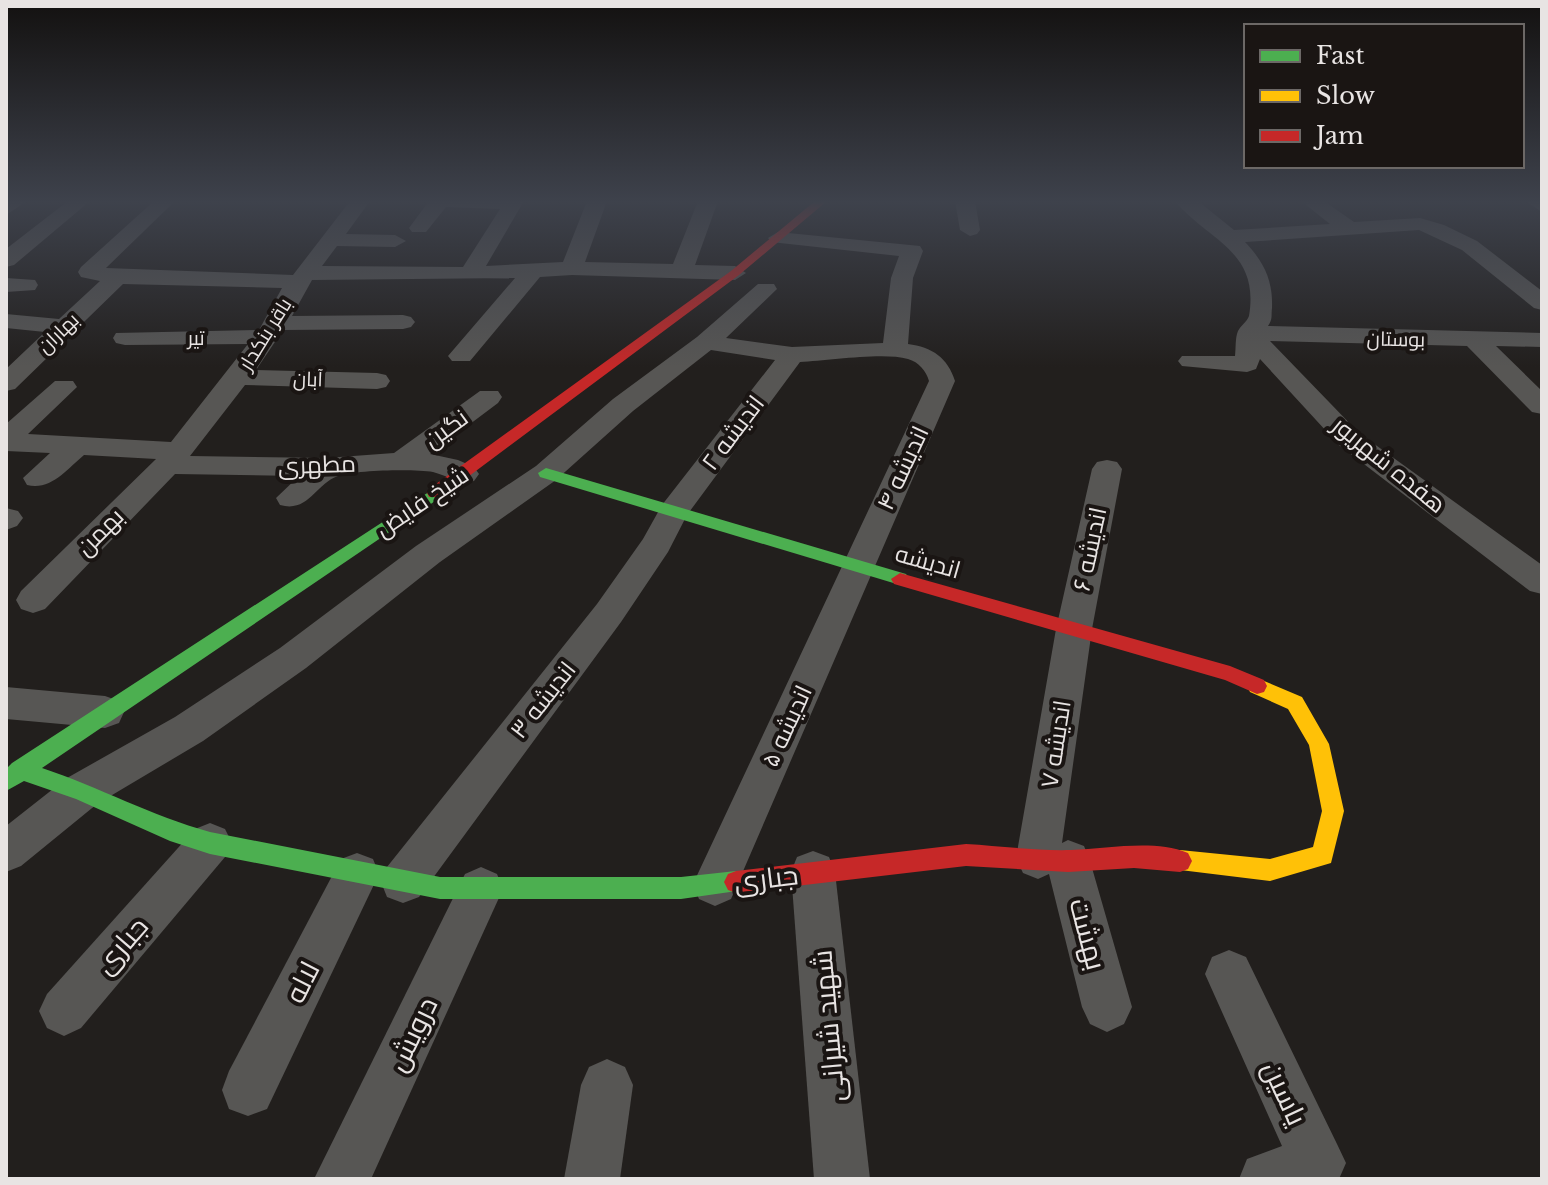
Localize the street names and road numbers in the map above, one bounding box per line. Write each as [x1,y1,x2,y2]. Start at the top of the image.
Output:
street label: باقر بنکدار [233,293,297,375]
street label: بهاران [32,308,84,359]
street label: تیر [186,326,205,350]
street label: بوستان [1367,326,1425,353]
street label: آبان [293,366,324,393]
street label: اندیشه ۲ [695,390,770,476]
street label: نگین [418,403,473,454]
street label: هفده شهریور [1325,409,1452,519]
street label: اندیشه ۴ [871,421,935,514]
street label: مطهری [278,449,356,480]
street label: شیخ فایض [370,460,475,545]
street label: بهمن [70,502,129,561]
street label: اندیشه ۶ [1066,504,1113,593]
street label: اندیشه [892,538,964,585]
street label: اندیشه ۳ [504,655,582,744]
street label: اندیشه ۵ [755,680,818,771]
street label: اندیشه ۷ [1034,698,1077,790]
street label: جباری [732,857,800,900]
street label: بهشت [1061,894,1114,974]
street label: جباری [87,910,156,981]
street label: شهید شیرانی [804,949,853,1103]
street label: لاله [277,956,328,1009]
street label: درویش [380,991,445,1077]
street label: یاسین [1255,1056,1315,1131]

